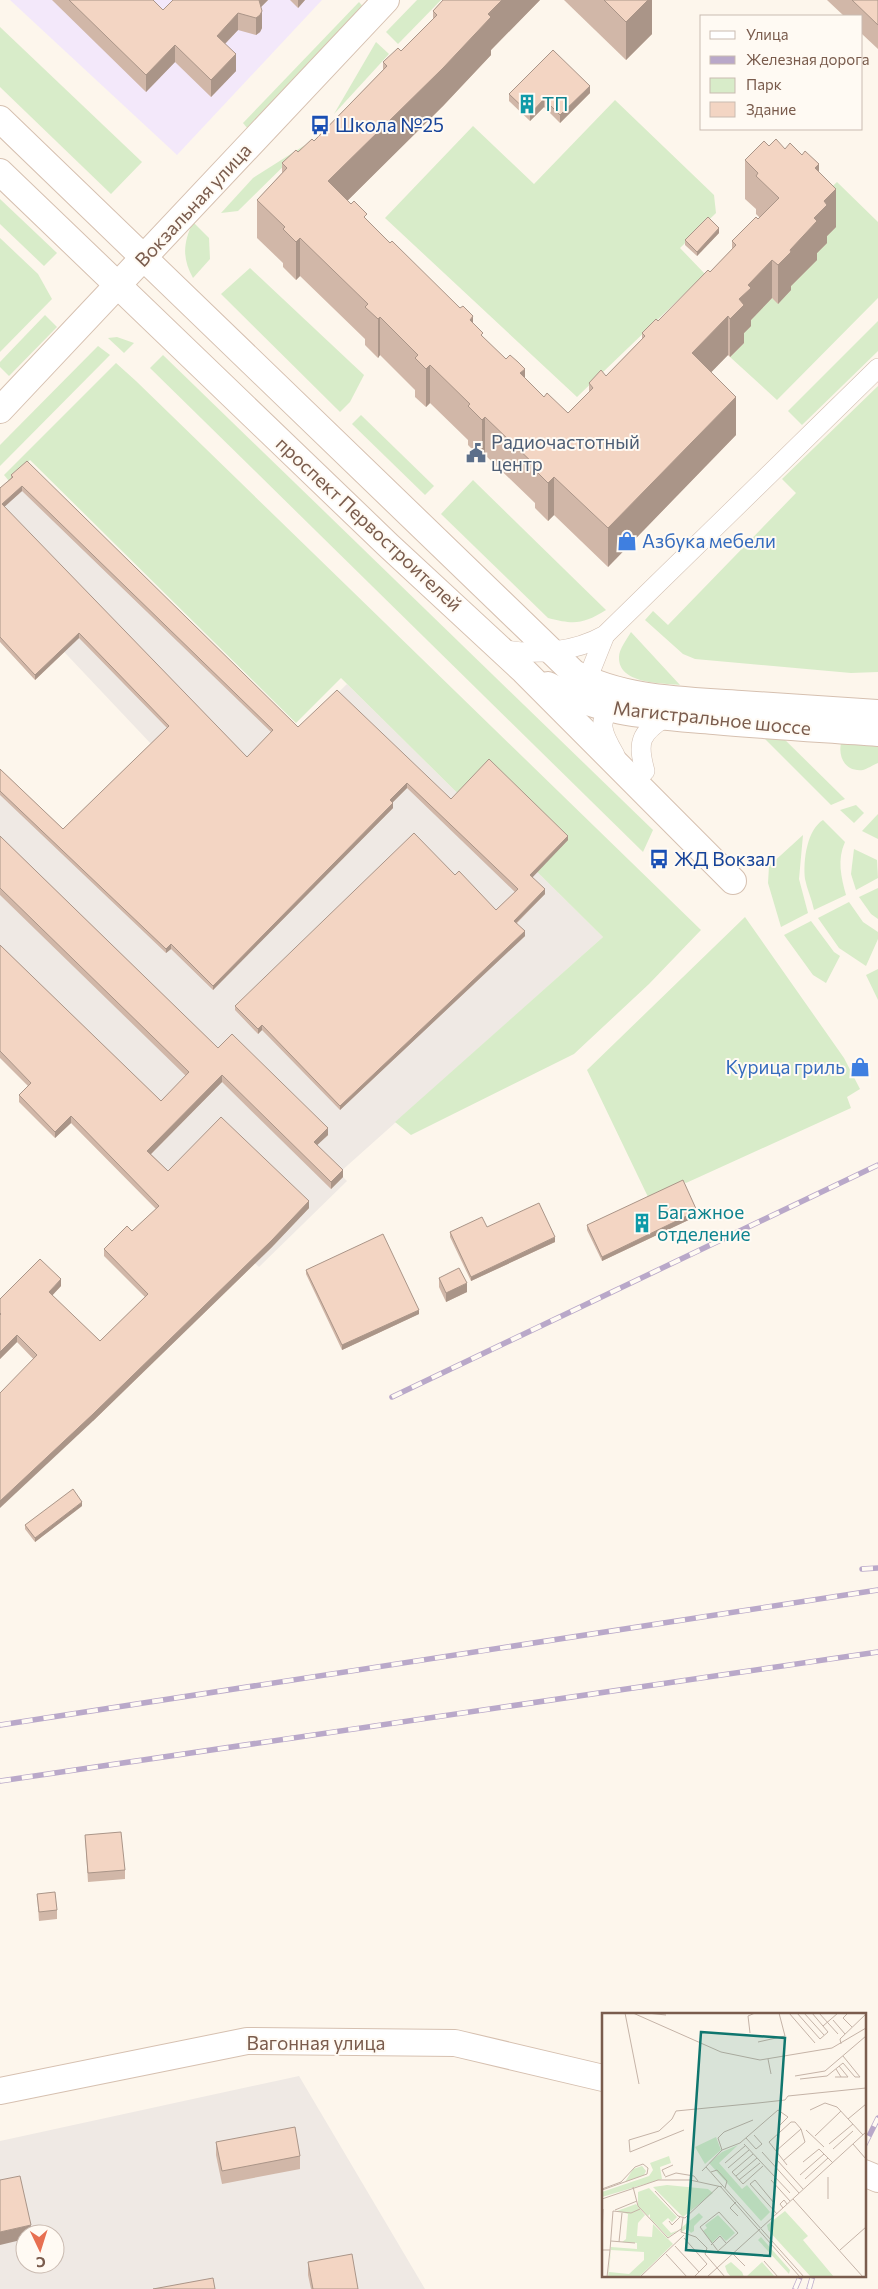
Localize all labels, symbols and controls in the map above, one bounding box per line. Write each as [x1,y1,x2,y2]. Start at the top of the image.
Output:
legend [700,15,863,130]
text: Улица [746,25,788,43]
text: Железная дорога [746,50,870,68]
text: Парк [746,75,782,93]
place label: ТП [542,92,568,115]
building icon: ТП [516,93,538,115]
text: Здание [746,100,796,118]
place label: Школа №25 [335,113,444,136]
bus stop icon: Школа №25 [309,114,331,136]
street label: Вокзальная улица [130,138,256,271]
place label: Радиочастотный центр [491,430,640,475]
street label: проспект Первостроителей [272,432,467,616]
public building icon: Радиочастотный центр [465,442,487,464]
place label: Азбука мебели [642,529,776,552]
shop icon: Азбука мебели [616,530,638,552]
street label: Магистральное шоссе [612,696,812,739]
place label: ЖД Вокзал [674,847,776,870]
bus stop icon: ЖД Вокзал [648,848,670,870]
place label: Курица гриль [725,1055,845,1078]
shop icon: Курица гриль [849,1056,871,1078]
place label: Багажное отделение [657,1200,751,1245]
building icon: Багажное отделение [631,1212,653,1234]
inset map [602,2013,866,2276]
street label: Вагонная улица [247,2031,385,2054]
north arrow [15,2224,65,2274]
text: С [36,2254,46,2271]

